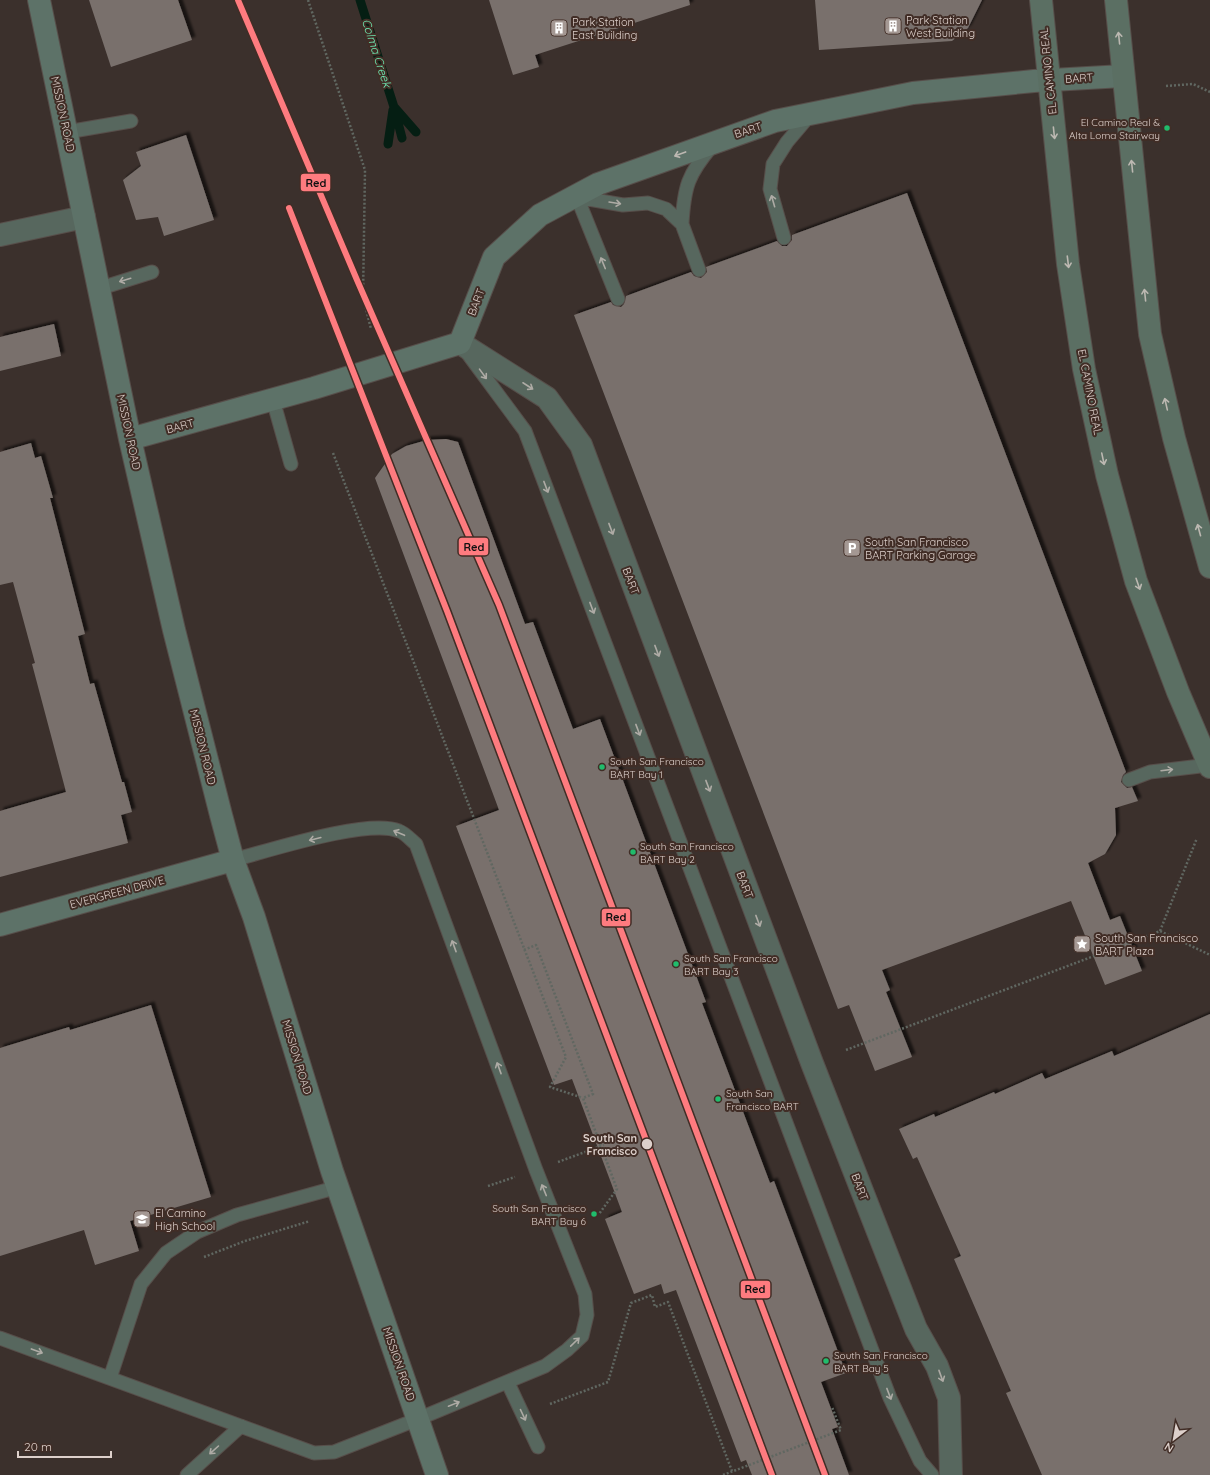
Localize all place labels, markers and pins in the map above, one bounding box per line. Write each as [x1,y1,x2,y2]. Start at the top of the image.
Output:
place label: Park Station West Building [906,13,975,40]
place label: Park Station East Building [572,15,637,42]
building icon: Park Station West Building [883,16,903,36]
building icon: Park Station East Building [549,18,569,38]
place label: El Camino Real & Alta Loma Stairway [1069,116,1160,142]
marker: El Camino Real & Alta Loma Stairway [1162,123,1172,133]
place label: South San Francisco BART Parking Garage [865,535,976,562]
parking icon: South San Francisco BART Parking Garage [842,538,862,558]
place label: South San Francisco BART Bay 1 [610,755,704,781]
marker: South San Francisco BART Bay 1 [597,762,607,772]
place label: South San Francisco BART Bay 2 [640,840,734,866]
marker: South San Francisco BART Bay 2 [628,847,638,857]
place label: South San Francisco BART Plaza [1095,931,1198,958]
place icon: South San Francisco BART Plaza [1072,934,1092,954]
place label: South San Francisco BART Bay 3 [684,952,778,978]
marker: South San Francisco BART Bay 3 [671,959,681,969]
place label: South San Francisco BART [726,1087,799,1113]
marker: South San Francisco BART [713,1094,723,1104]
place label: South San Francisco [583,1131,637,1158]
marker: South San Francisco [640,1137,654,1151]
place label: South San Francisco BART Bay 6 [492,1202,587,1228]
place label: El Camino High School [155,1206,215,1233]
school or university icon: El Camino High School [132,1209,152,1229]
marker: South San Francisco BART Bay 6 [589,1209,599,1219]
place label: South San Francisco BART Bay 5 [834,1349,928,1375]
marker: South San Francisco BART Bay 5 [821,1356,831,1366]

